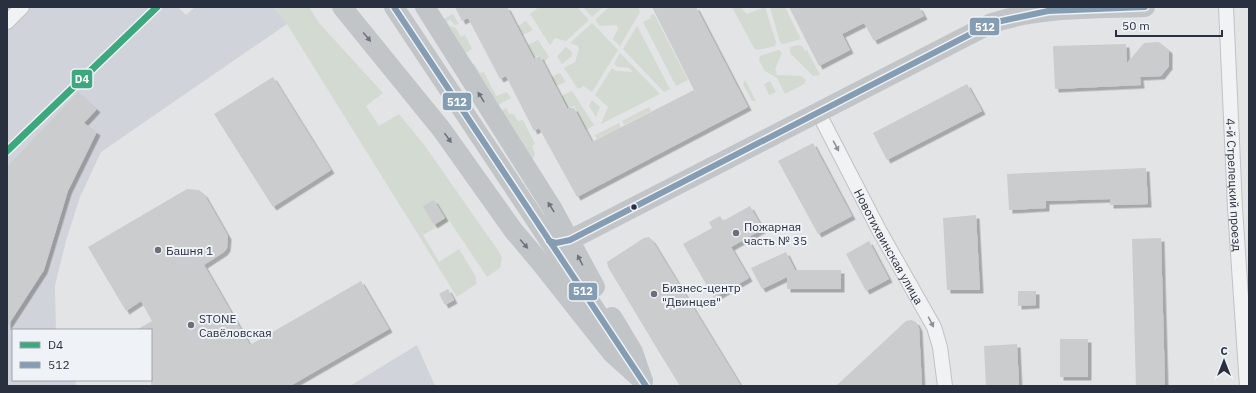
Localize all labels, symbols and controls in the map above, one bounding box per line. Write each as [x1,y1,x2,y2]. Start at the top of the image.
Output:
scale bar [1116,12,1222,38]
line badge: 512 [969,17,1000,36]
text: 50 m [1122,18,1150,33]
text: 512 [975,20,995,34]
one-way arrow [362,32,371,42]
line badge: D4 [71,69,93,89]
text: D4 [75,72,90,86]
one-way arrow [478,91,485,103]
line badge: 512 [442,92,472,111]
text: 512 [447,95,467,109]
street label: 4-й Стрелецкий проезд [1223,118,1245,252]
one-way arrow [444,133,453,144]
one-way arrow [832,141,839,152]
street label: Новотихвинская улица [851,186,927,307]
one-way arrow [547,202,555,212]
unlabelled marker [629,202,639,212]
place label: Пожарная часть № 35 [744,219,807,248]
marker: Пожарная часть № 35 [731,228,741,238]
one-way arrow [520,238,529,249]
place label: Башня 1 [166,243,213,258]
marker: Башня 1 [153,245,163,255]
one-way arrow [577,254,583,266]
place label: Бизнес-центр "Двинцев" [662,280,741,309]
line badge: 512 [568,282,598,301]
text: 512 [573,284,593,298]
marker: Бизнес-центр "Двинцев" [649,289,659,299]
place label: STONE Савёловская [199,311,272,340]
one-way arrow [928,316,934,328]
marker: STONE Савёловская [186,320,196,330]
legend [12,329,152,381]
text: D4 [48,337,63,352]
north arrow [1204,341,1244,381]
text: С [1220,344,1228,358]
text: 512 [48,357,70,372]

